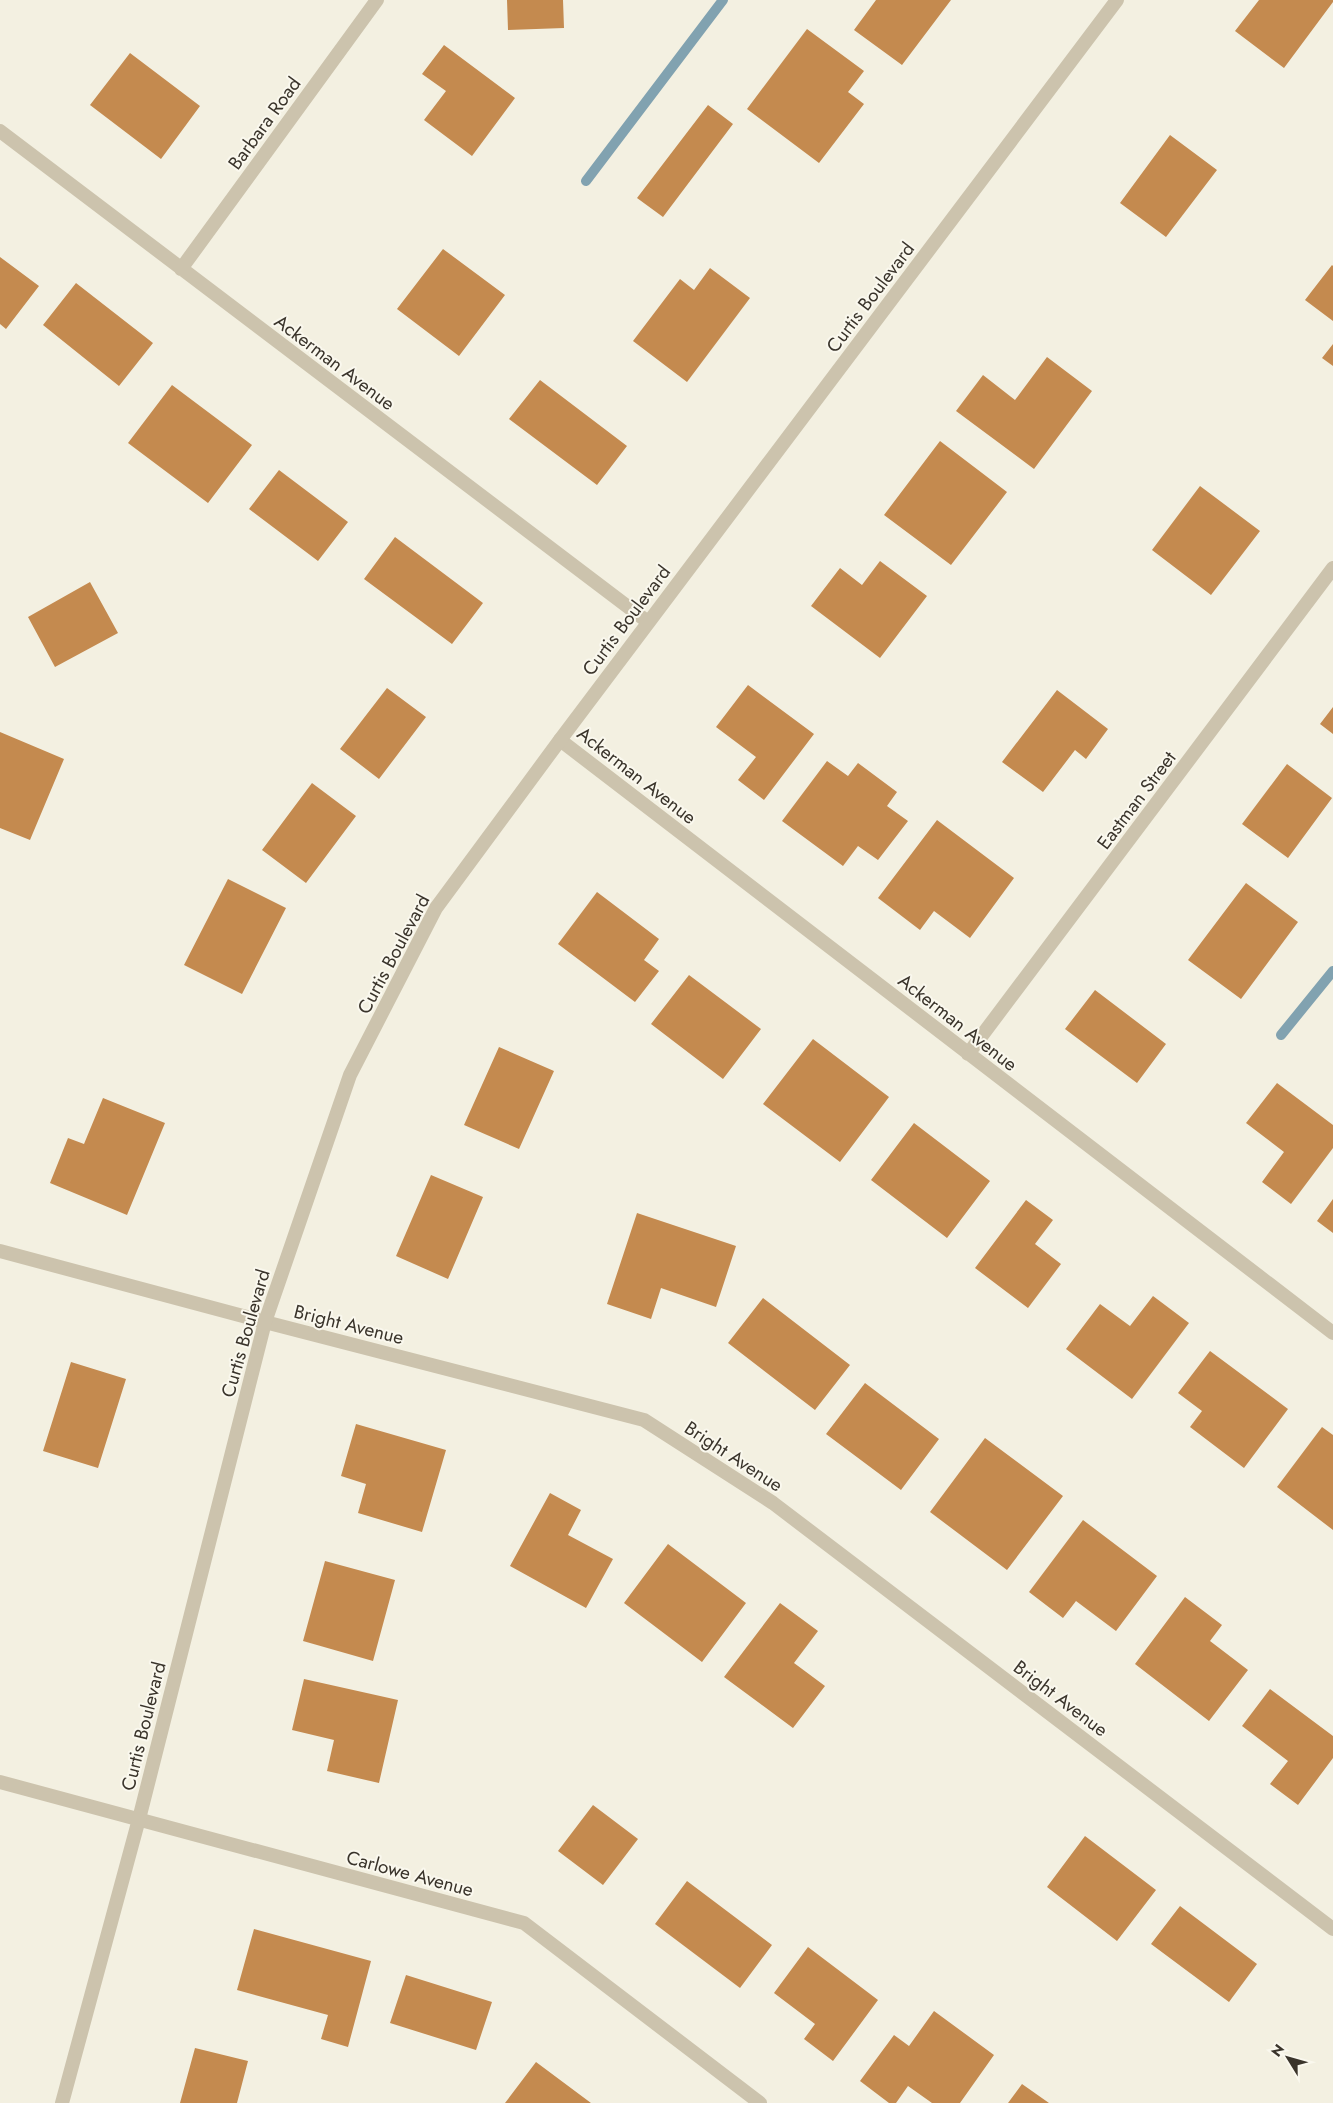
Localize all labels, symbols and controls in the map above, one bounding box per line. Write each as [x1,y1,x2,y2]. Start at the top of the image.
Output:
street label: Barbara Road [222,71,307,175]
street label: Curtis Boulevard [820,236,921,358]
street label: Ackerman Avenue [269,308,401,417]
street label: Curtis Boulevard [576,559,677,681]
street label: Ackerman Avenue [571,720,702,831]
street label: Eastman Street [1090,745,1183,855]
street label: Curtis Boulevard [351,890,436,1019]
street label: Ackerman Avenue [892,967,1023,1078]
street label: Curtis Boulevard [214,1266,277,1400]
street label: Bright Avenue [291,1298,407,1351]
street label: Bright Avenue [679,1415,788,1498]
street label: Bright Avenue [1008,1654,1114,1743]
street label: Curtis Boulevard [114,1659,173,1793]
street label: Carlowe Avenue [343,1844,477,1903]
north arrow [1263,2033,1313,2083]
text: N [1266,2040,1289,2061]

